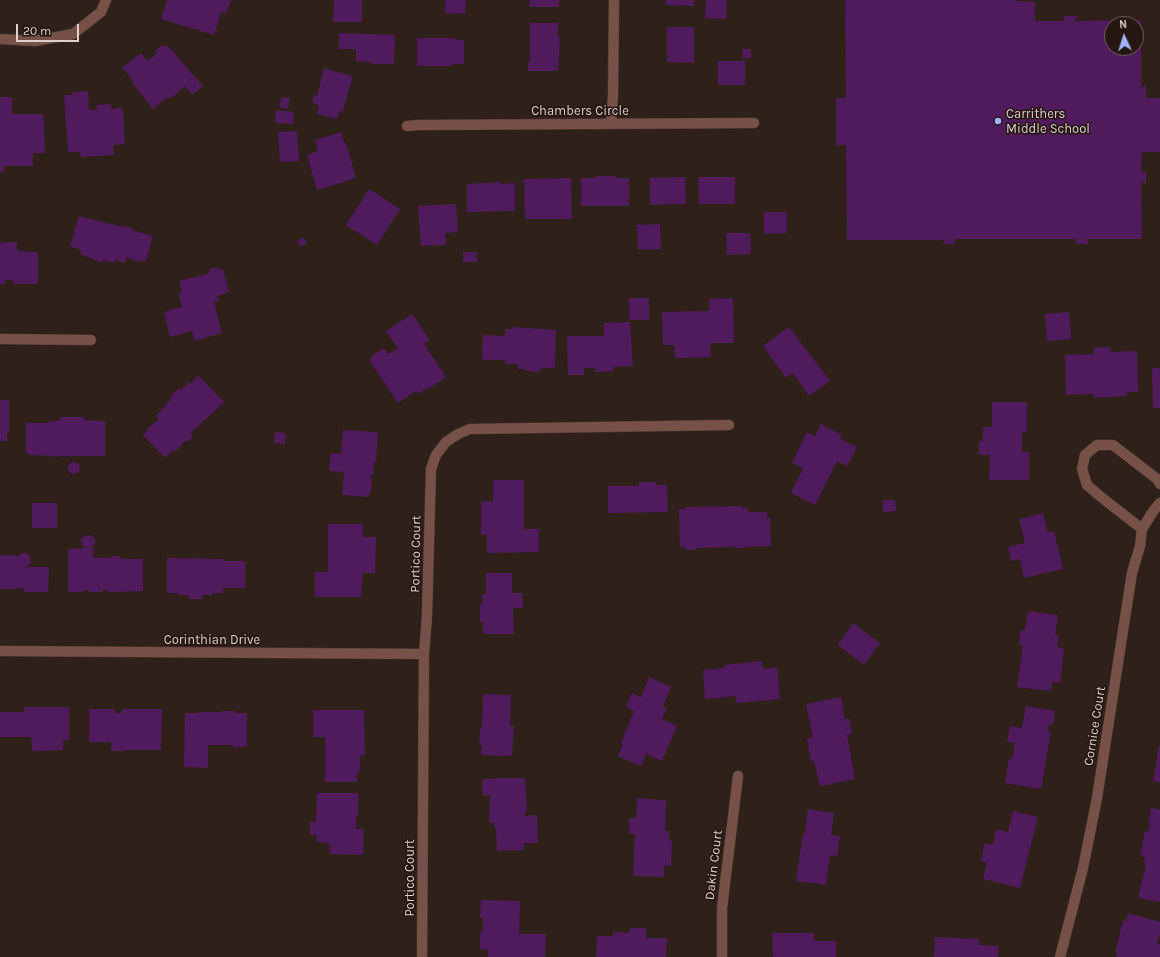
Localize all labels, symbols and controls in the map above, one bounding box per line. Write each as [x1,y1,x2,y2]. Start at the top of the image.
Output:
scale bar [18,16,81,42]
north arrow [1104,16,1144,56]
text: N [1119,18,1128,31]
text: 20 m [23,24,51,38]
street label: Chambers Circle [531,103,629,119]
place label: Carrithers Middle School [1006,106,1090,137]
marker: Carrithers Middle School [993,116,1003,126]
street label: Portico Court [408,515,424,593]
street label: Corinthian Drive [164,632,260,648]
street label: Cornice Court [1081,685,1109,767]
street label: Dakin Court [702,829,726,901]
street label: Portico Court [402,839,418,917]

